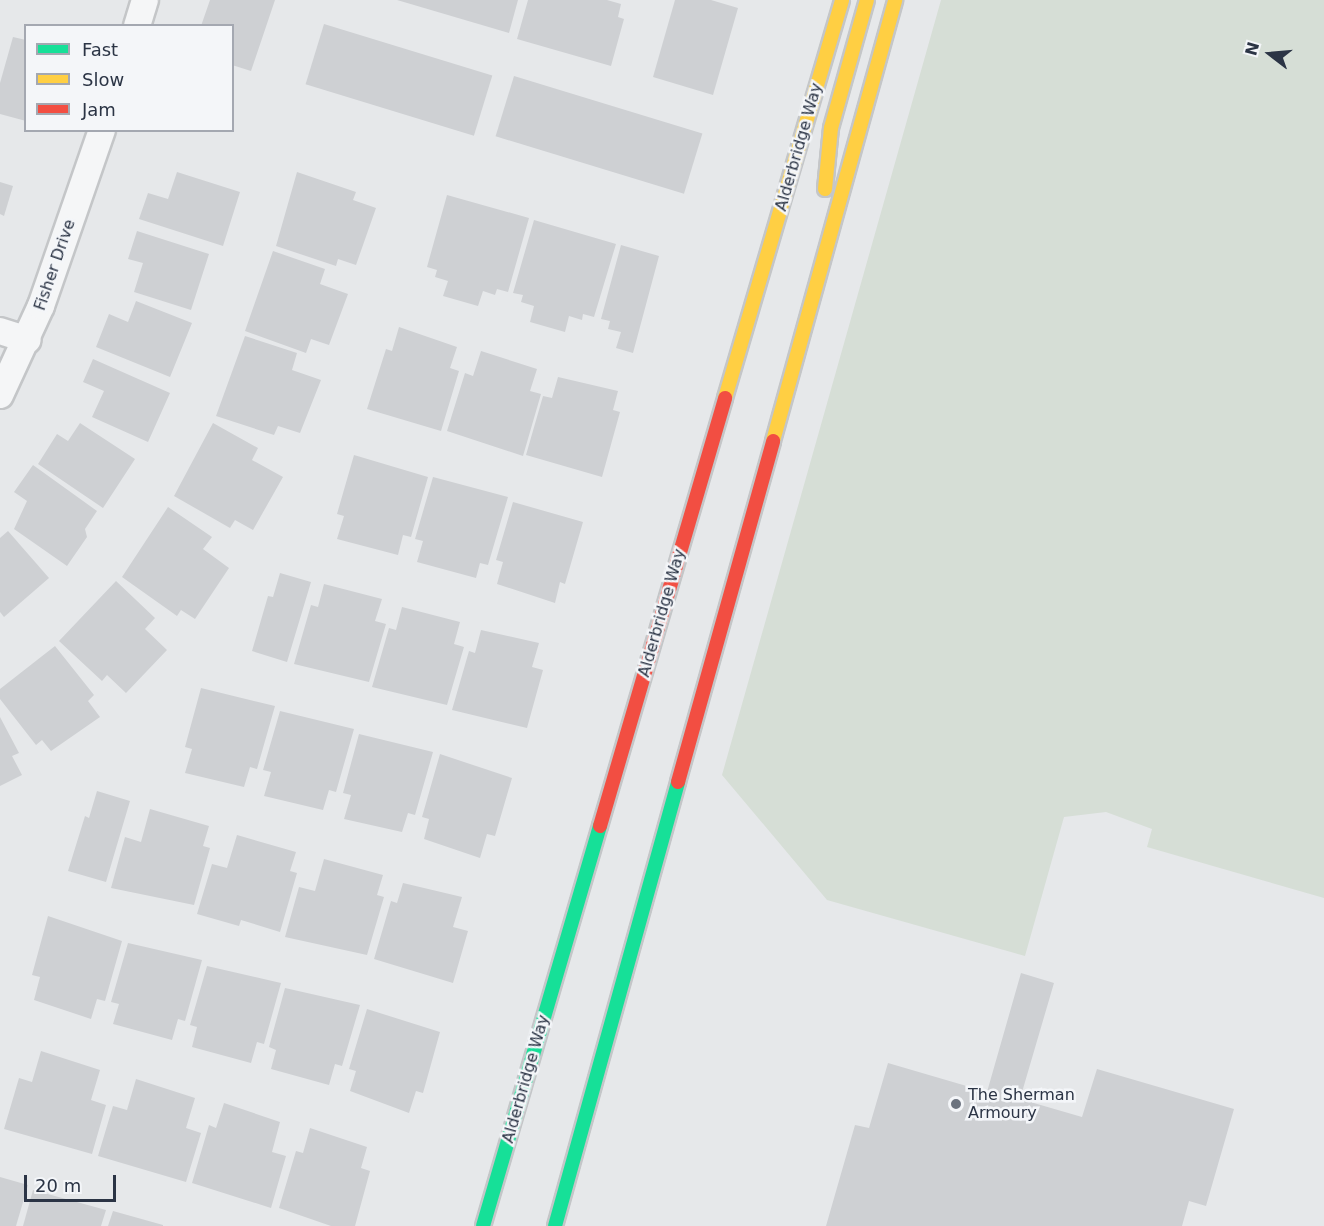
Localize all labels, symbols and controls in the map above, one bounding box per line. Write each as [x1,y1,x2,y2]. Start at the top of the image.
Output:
legend [24,24,234,132]
north arrow [1240,24,1300,84]
text: Fast [82,39,118,60]
text: N [1241,40,1263,58]
text: Slow [82,69,124,90]
street label: Alderbridge Way [772,81,826,213]
text: Jam [82,99,116,120]
street label: Fisher Drive [30,217,80,313]
street label: Alderbridge Way [635,547,689,679]
street label: Alderbridge Way [499,1013,553,1145]
place label: The Sherman Armoury [968,1085,1075,1123]
marker: The Sherman Armoury [949,1097,963,1111]
scale bar [27,1163,118,1201]
text: 20 m [35,1175,81,1196]

